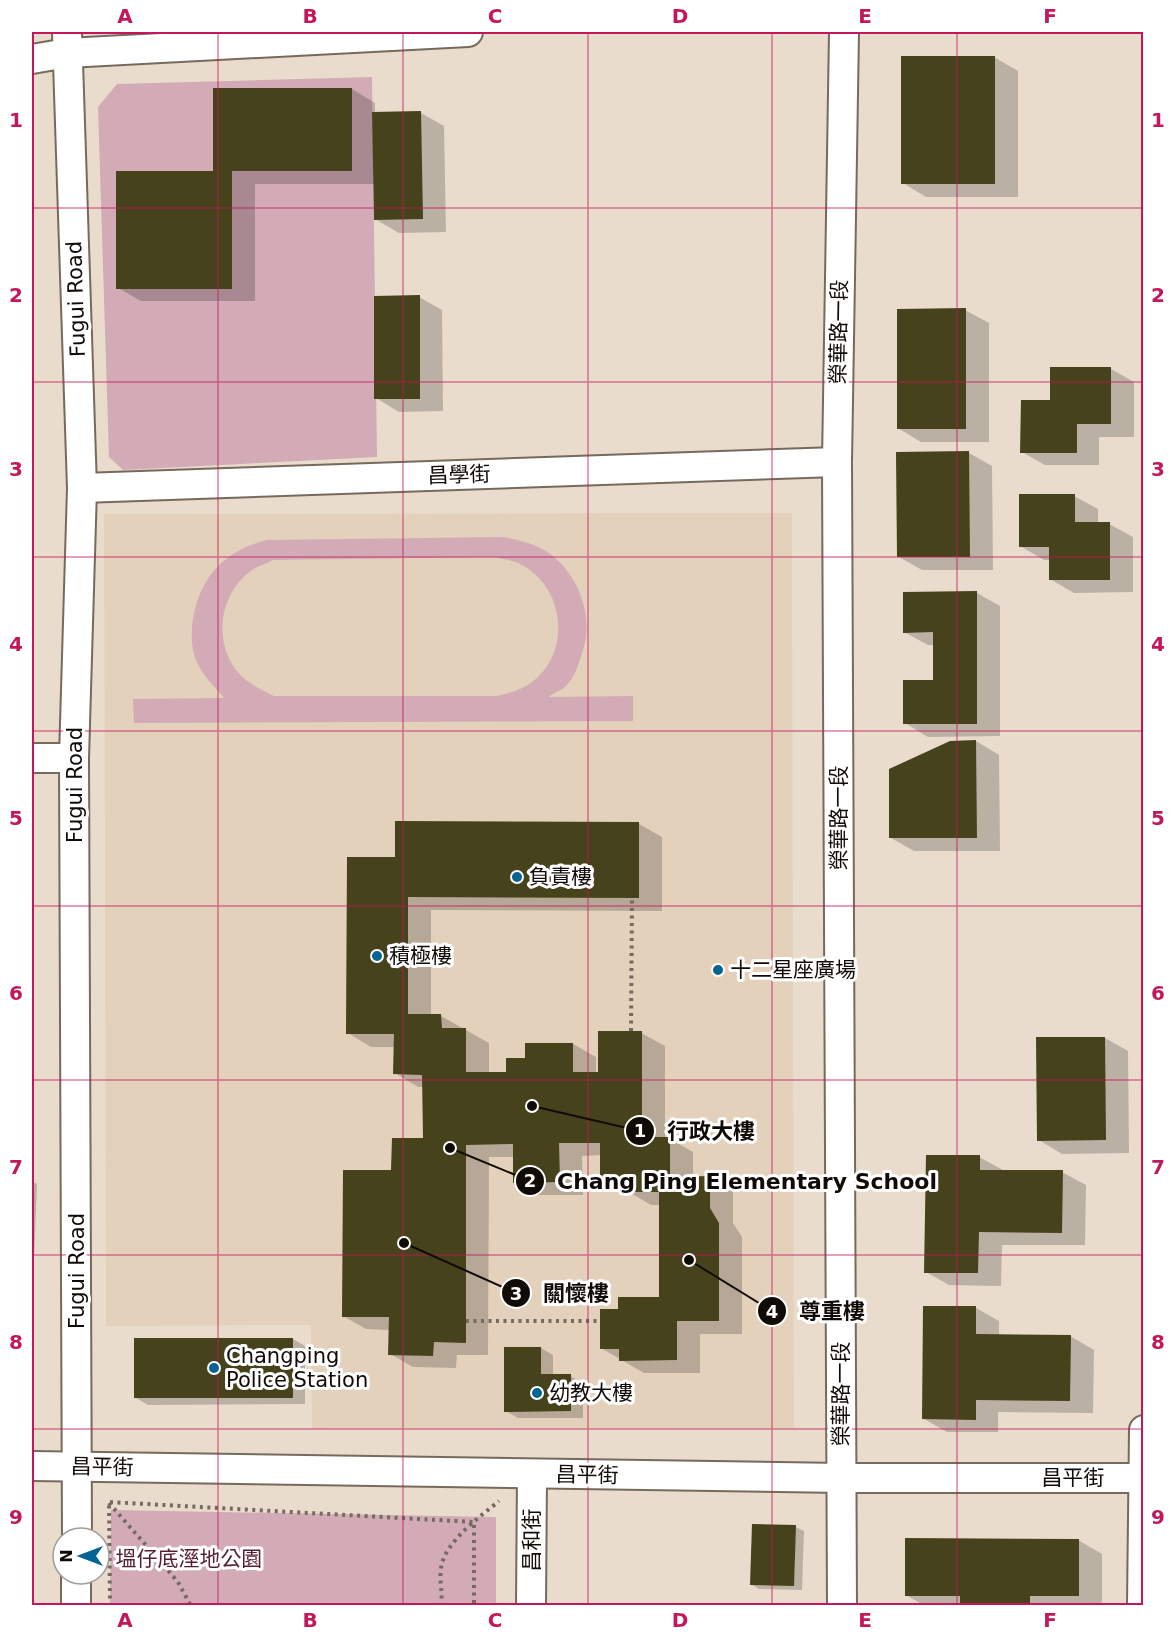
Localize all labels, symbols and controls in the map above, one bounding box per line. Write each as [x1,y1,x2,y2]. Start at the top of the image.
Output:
text: A [117,4,133,28]
text: B [302,4,318,28]
text: C [488,4,502,28]
text: D [672,4,688,28]
text: E [858,4,872,28]
text: F [1043,4,1057,28]
text: 1 [9,108,23,132]
text: 1 [1151,108,1165,132]
street label: Fugui Road [62,241,90,357]
street label: 榮華路一段 [826,279,852,385]
text: 2 [9,283,23,307]
text: 2 [1151,283,1165,307]
text: 3 [9,457,23,481]
text: 3 [1151,457,1165,481]
street label: 昌學街 [427,462,491,488]
text: 4 [9,632,23,656]
text: 4 [1151,632,1165,656]
street label: Fugui Road [63,727,87,843]
street label: 榮華路一段 [827,766,851,871]
text: 5 [9,806,23,830]
text: 5 [1151,806,1165,830]
place label: 負責樓 [529,865,592,889]
marker: 負責樓 [510,870,524,884]
place label: 積極樓 [389,944,452,968]
marker: 積極樓 [370,949,384,963]
place label: 十二星座廣場 [730,958,856,982]
marker: 十二星座廣場 [711,963,725,977]
text: 6 [9,981,23,1005]
text: 6 [1151,981,1165,1005]
callout: 行政大樓 [625,1111,767,1151]
text: 行政大樓 [667,1119,755,1144]
text: 1 [634,1120,646,1141]
text: 7 [9,1155,23,1179]
text: 7 [1151,1155,1165,1179]
callout: Chang Ping Elementary School [515,1161,949,1201]
text: Chang Ping Elementary School [557,1169,937,1194]
text: 2 [524,1170,536,1191]
street label: Fugui Road [65,1213,89,1329]
callout: 關懷樓 [501,1273,621,1313]
text: 關懷樓 [543,1281,609,1306]
text: 3 [510,1283,522,1304]
callout: 尊重樓 [757,1291,877,1331]
text: 尊重樓 [799,1299,865,1324]
text: 4 [766,1301,778,1322]
text: 8 [9,1330,23,1354]
text: 8 [1151,1330,1165,1354]
street label: 榮華路一段 [829,1342,853,1447]
place label: Changping Police Station [226,1344,368,1392]
marker: Changping Police Station [207,1361,221,1375]
place label: 幼教大樓 [549,1381,633,1405]
marker: 幼教大樓 [530,1386,544,1400]
street label: 昌平街 [70,1454,134,1480]
street label: 昌平街 [555,1462,619,1488]
street label: 昌平街 [1042,1466,1105,1490]
text: 9 [9,1505,23,1529]
text: 9 [1151,1505,1165,1529]
street label: 昌和街 [520,1509,544,1572]
north arrow [51,1526,111,1586]
park label: 塭仔底溼地公園 [116,1547,263,1571]
text: N [57,1549,76,1563]
text: A [117,1608,133,1632]
text: B [302,1608,318,1632]
text: C [488,1608,502,1632]
text: D [672,1608,688,1632]
text: E [858,1608,872,1632]
text: F [1043,1608,1057,1632]

